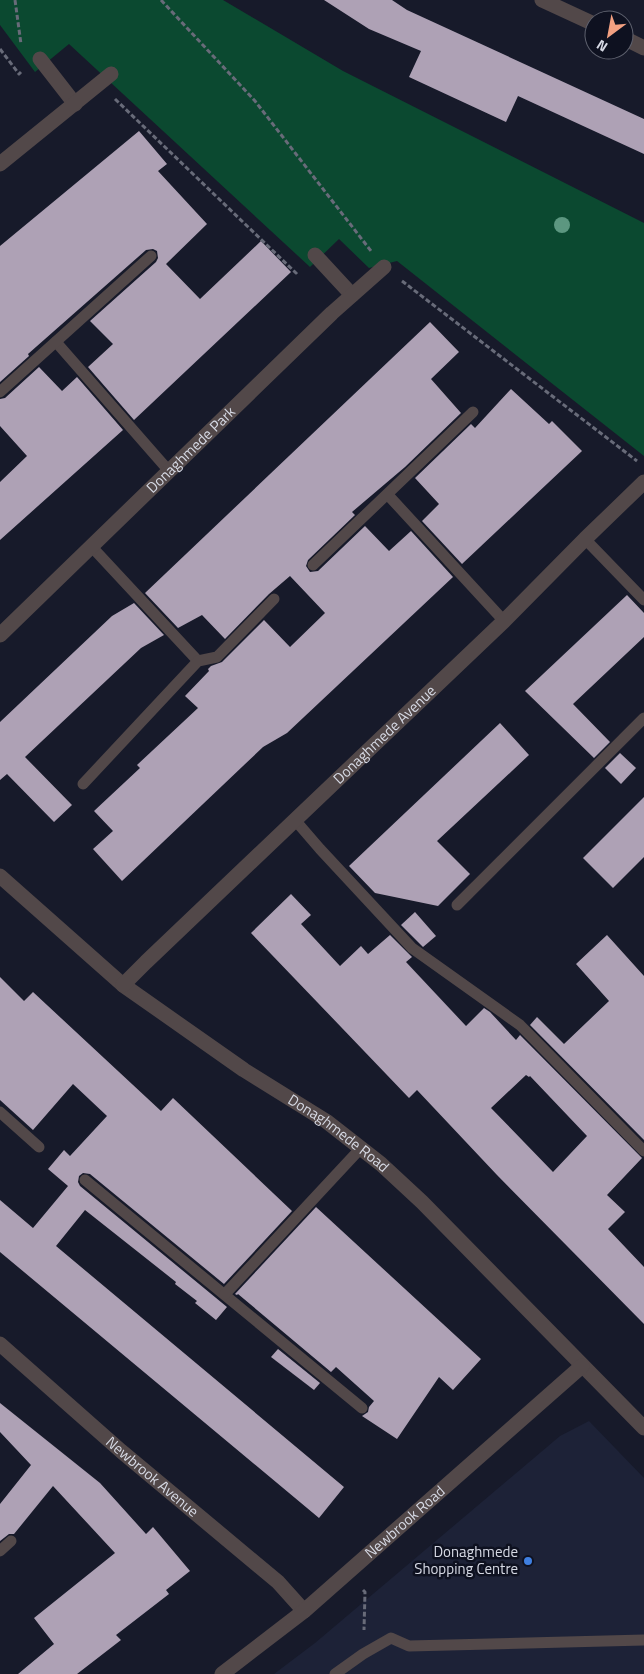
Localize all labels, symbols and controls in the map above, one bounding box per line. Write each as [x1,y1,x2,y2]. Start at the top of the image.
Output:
north arrow [584,10,634,60]
text: N [592,35,612,58]
street label: Donaghmede Park [141,401,240,498]
street label: Donaghmede Avenue [327,680,441,789]
street label: Donaghmede Road [284,1088,395,1177]
street label: Newbrook Avenue [101,1431,204,1522]
street label: Newbrook Road [359,1480,450,1564]
place label: Donaghmede Shopping Centre [414,1540,518,1580]
marker: Donaghmede Shopping Centre [522,1555,534,1567]

